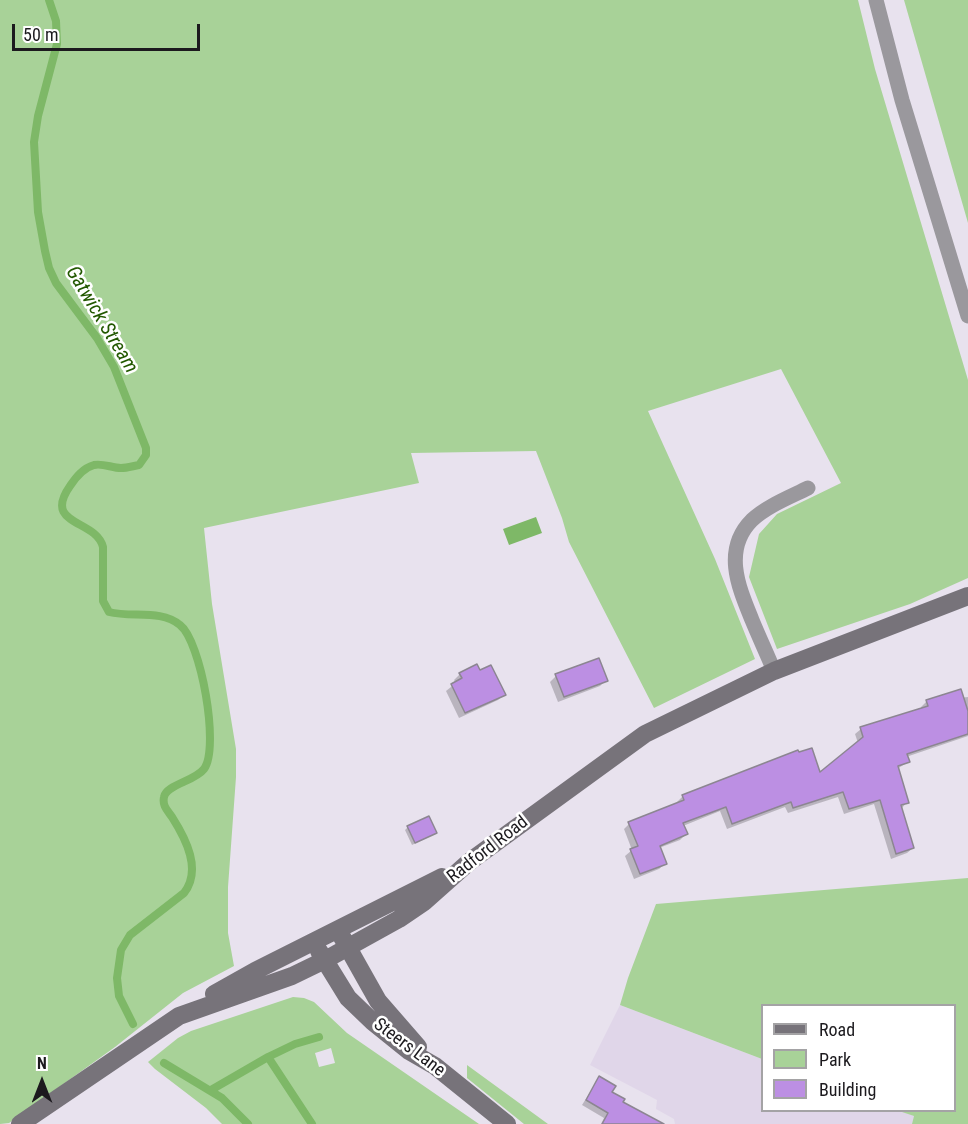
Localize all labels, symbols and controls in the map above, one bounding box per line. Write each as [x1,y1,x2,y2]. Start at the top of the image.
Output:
scale bar [15,12,202,50]
text: 50 m [23,24,58,45]
water label: Gatwick Stream [60,262,142,378]
street label: Radford Road [443,812,533,888]
legend [761,1004,956,1112]
street label: Steers Lane [369,1014,449,1082]
text: Road [819,1019,855,1040]
text: Park [819,1049,851,1070]
north arrow [12,1052,72,1112]
text: N [37,1054,47,1073]
text: Building [819,1079,876,1100]

